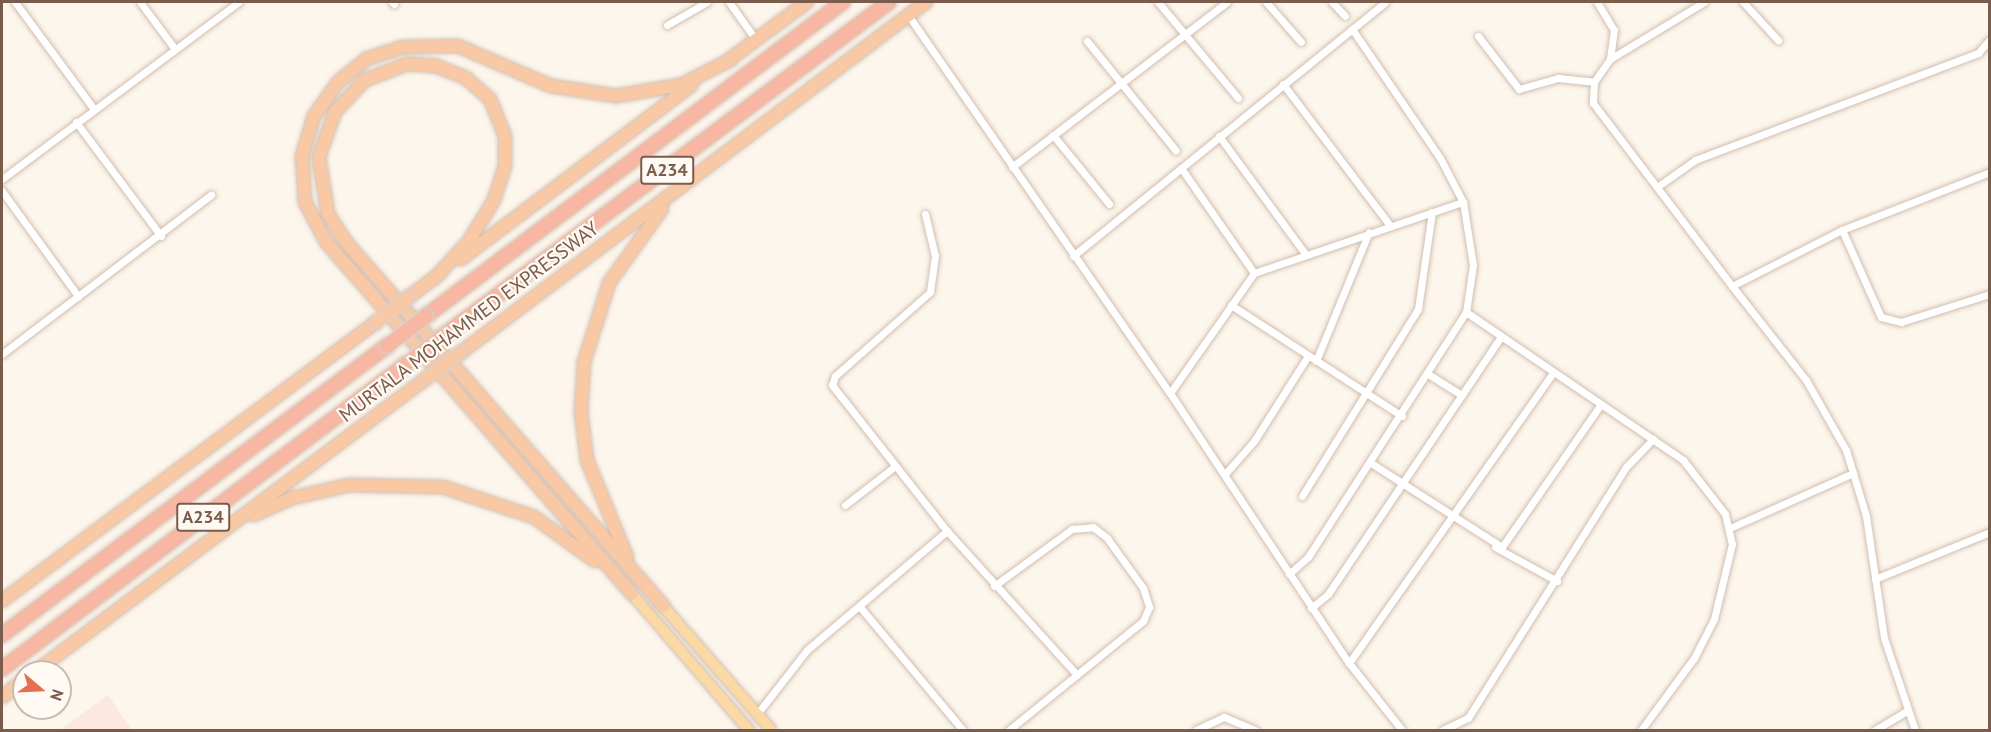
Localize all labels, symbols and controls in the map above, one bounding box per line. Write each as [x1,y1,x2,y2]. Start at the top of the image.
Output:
road number: A234 [640,155,694,185]
street label: MURTALA MOHAMMED EXPRESSWAY [334,216,604,428]
road number: A234 [176,502,230,532]
north arrow [12,660,72,720]
text: N [46,687,68,703]

